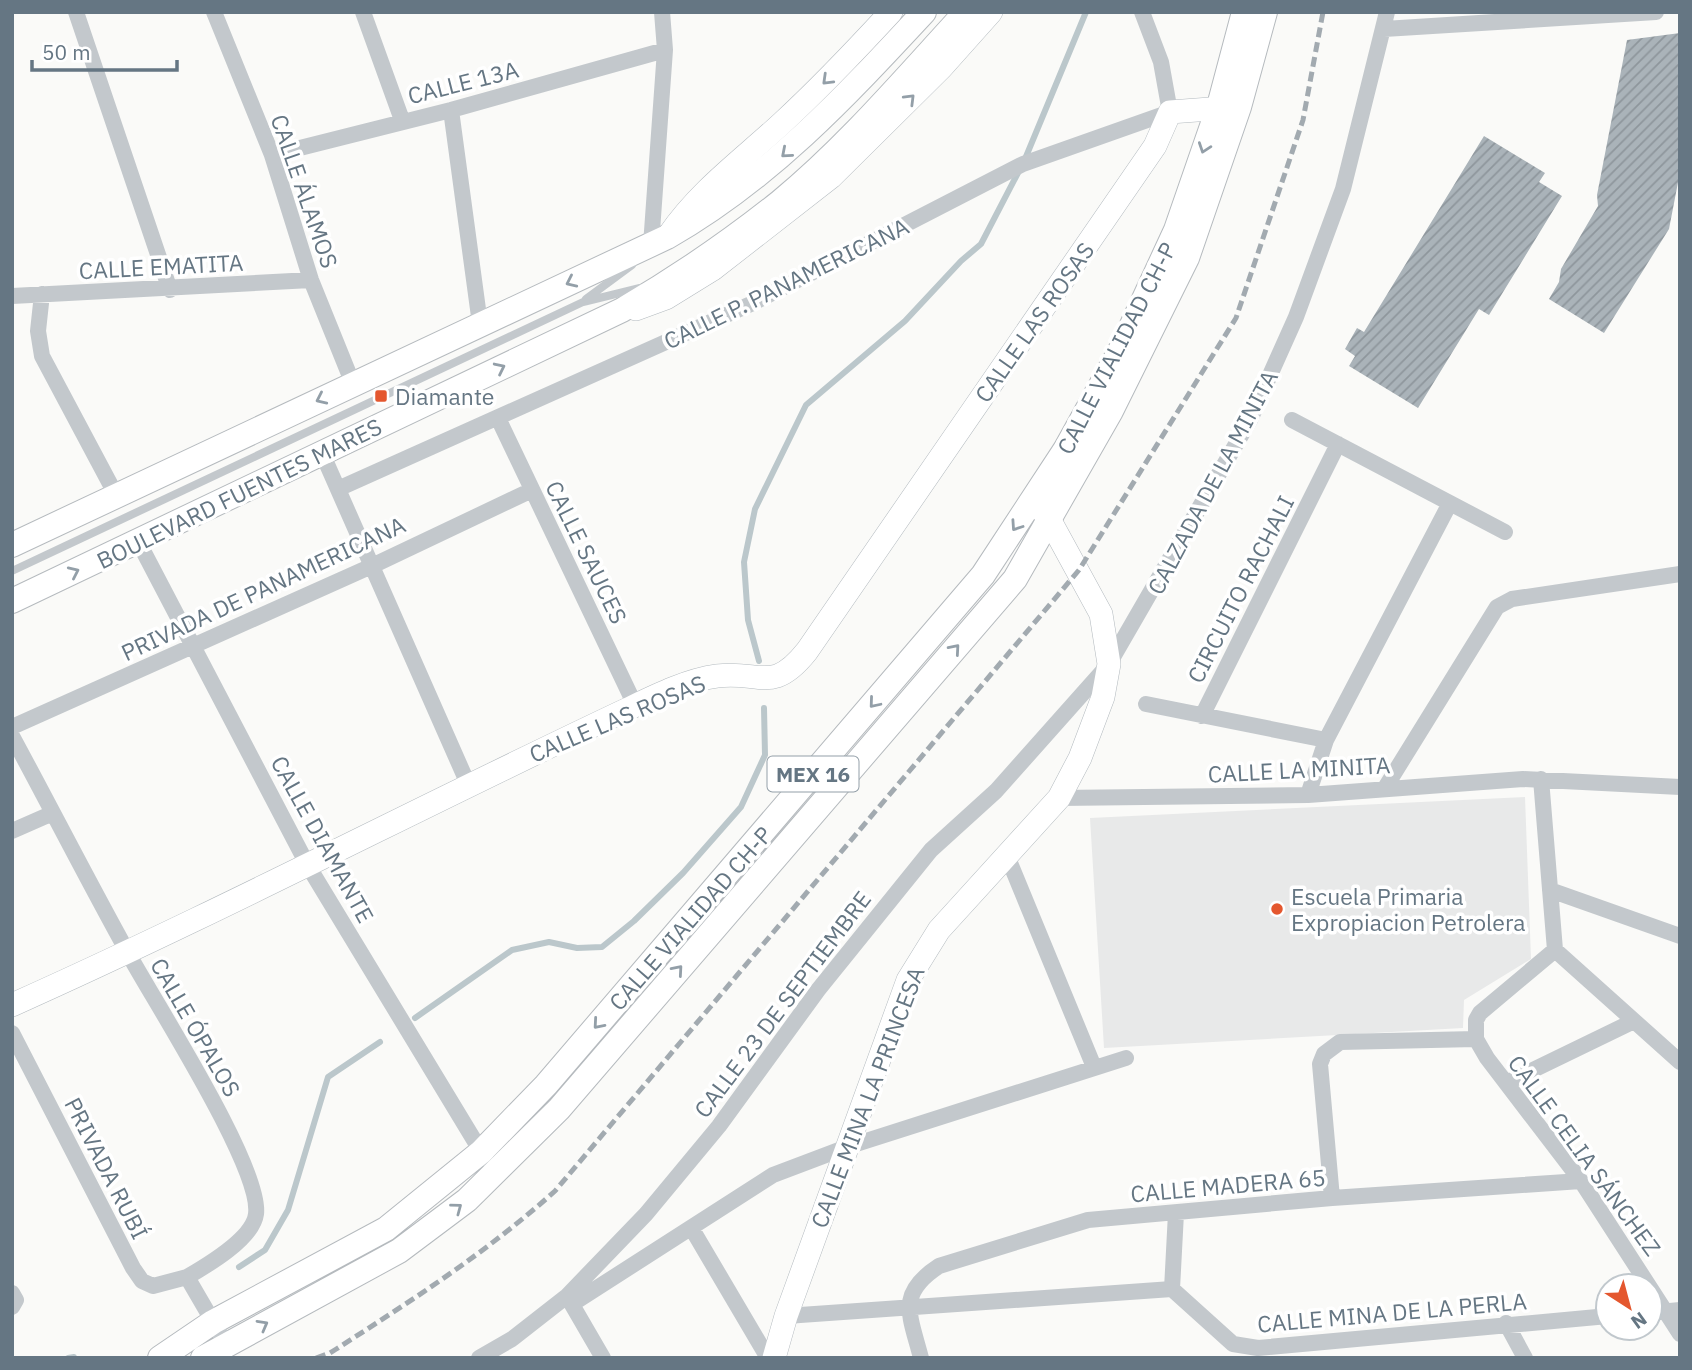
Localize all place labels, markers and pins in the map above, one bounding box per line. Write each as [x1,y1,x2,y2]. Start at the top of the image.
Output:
place label: Diamante [395,381,495,411]
marker: Diamante [373,388,389,404]
place label: Escuela Primaria Expropiacion Petrolera [1291,881,1526,937]
marker: Escuela Primaria Expropiacion Petrolera [1269,901,1285,917]

